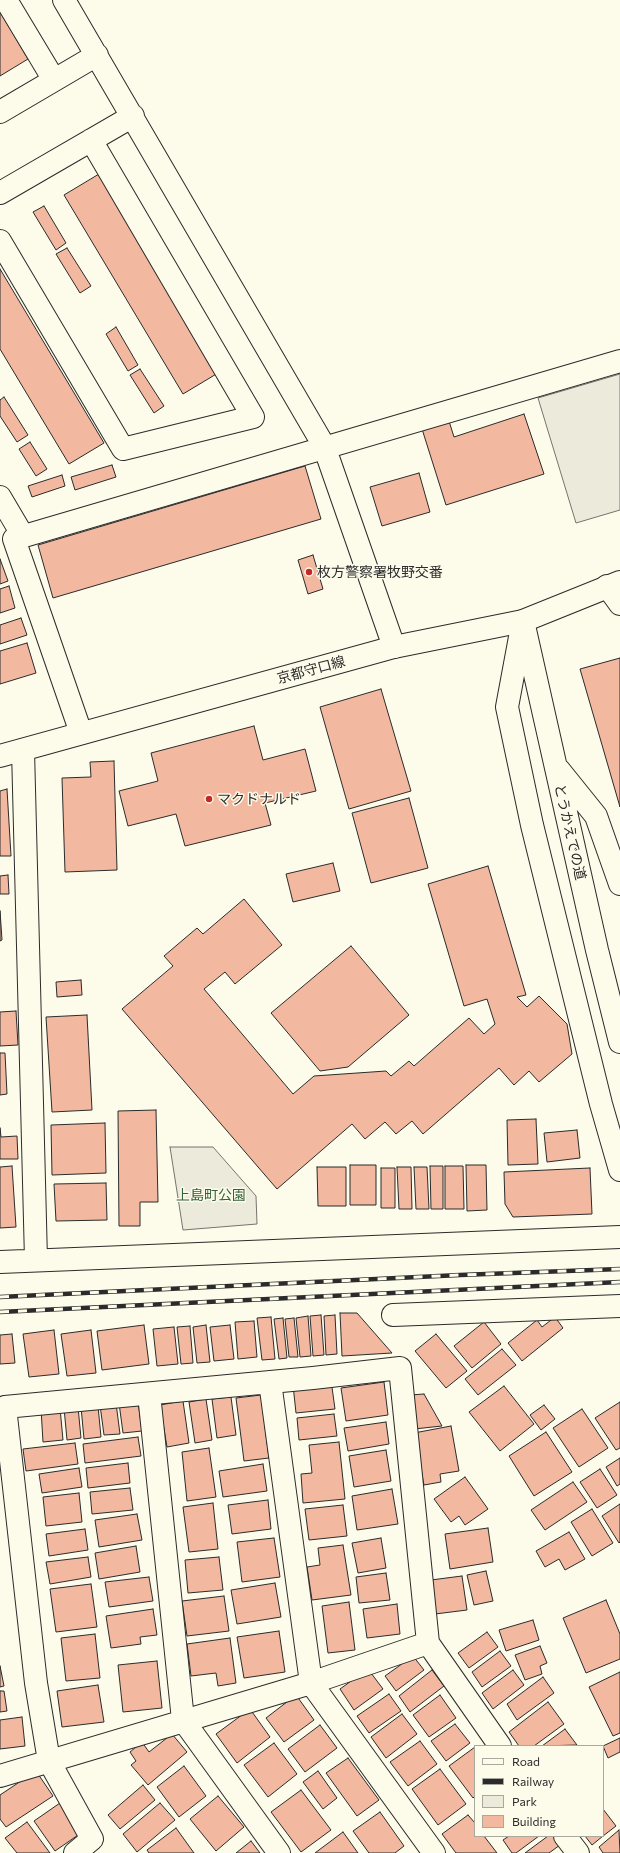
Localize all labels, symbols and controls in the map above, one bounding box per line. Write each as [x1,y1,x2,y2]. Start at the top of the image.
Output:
place label: 枚方警察署牧野交番 [317,564,443,580]
marker: 枚方警察署牧野交番 [304,567,314,577]
street label: 京都守口線 [275,653,347,687]
street label: とうかえでの道 [551,782,589,882]
place label: マクドナルド [217,791,301,807]
marker: マクドナルド [204,794,214,804]
park label: 上島町公園 [176,1187,246,1203]
legend [474,1745,604,1837]
text: Road [512,1754,540,1768]
text: Railway [512,1774,554,1788]
text: Park [512,1794,537,1808]
text: Building [512,1814,556,1828]

